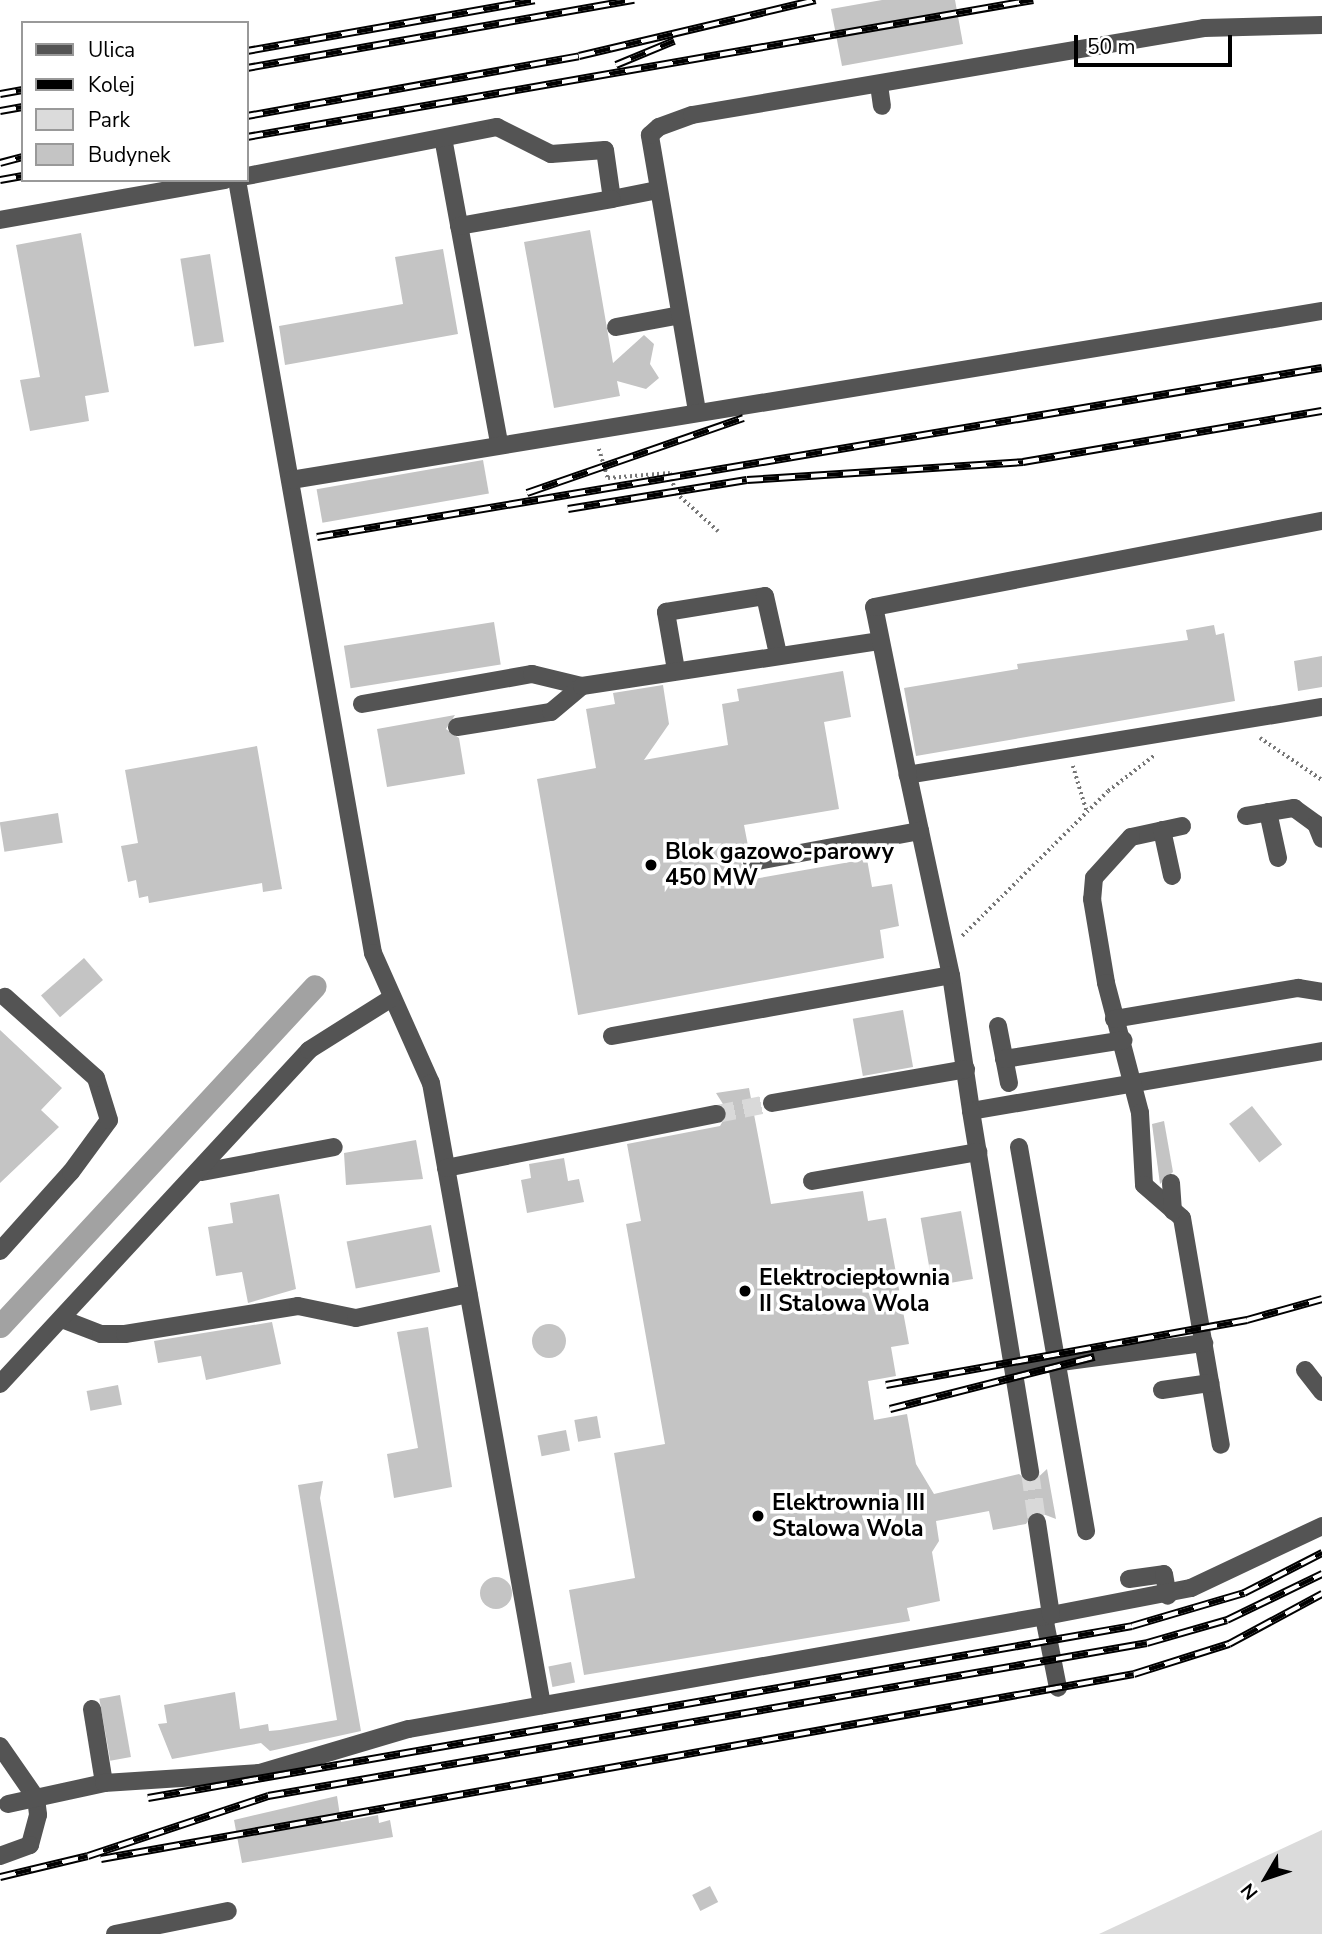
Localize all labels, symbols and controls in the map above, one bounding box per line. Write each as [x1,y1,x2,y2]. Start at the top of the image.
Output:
legend [21,21,248,182]
scale bar [1077,21,1234,65]
text: 50 m [1087,33,1136,61]
text: Ulica [88,36,135,64]
text: Kolej [88,71,135,99]
text: Park [88,106,130,134]
text: Budynek [88,141,171,169]
place label: Blok gazowo-parowy 450 MW [665,838,894,892]
marker: Blok gazowo-parowy 450 MW [643,857,659,873]
place label: Elektrociepłownia II Stalowa Wola [759,1264,950,1318]
marker: Elektrociepłownia II Stalowa Wola [737,1283,753,1299]
place label: Elektrownia III Stalowa Wola [772,1489,925,1543]
marker: Elektrownia III Stalowa Wola [750,1508,766,1524]
north arrow [1231,1843,1301,1913]
text: N [1235,1878,1264,1905]

